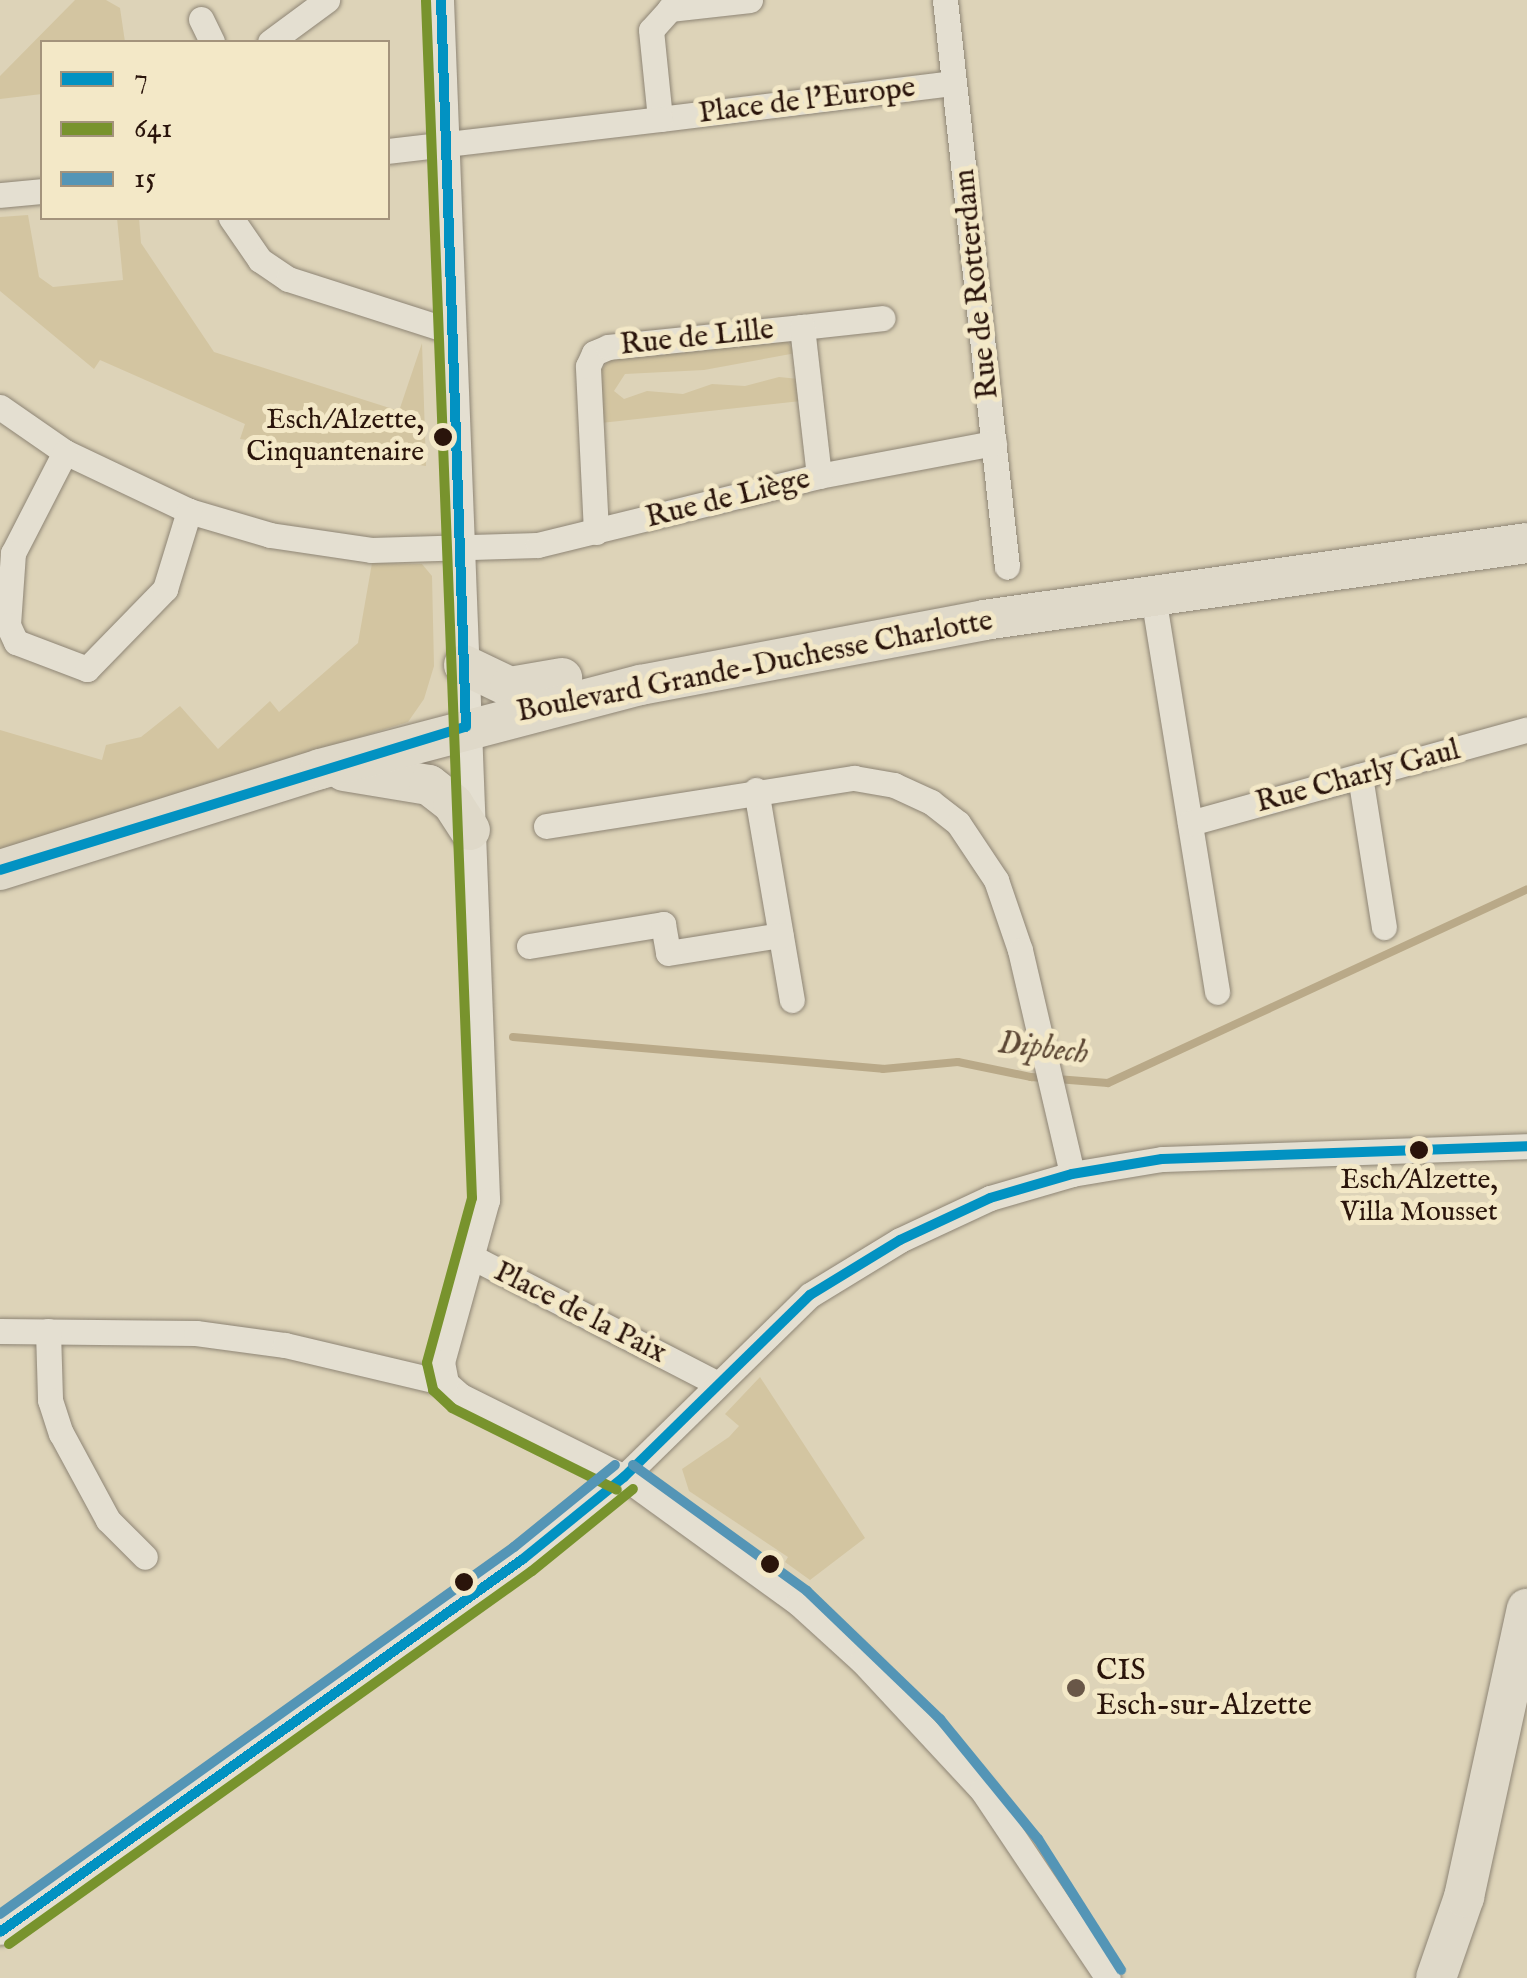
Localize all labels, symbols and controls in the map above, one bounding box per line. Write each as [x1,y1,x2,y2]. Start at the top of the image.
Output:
legend [40,40,390,220]
text: 7 [134,60,148,98]
street label: Place de l'Europe [697,70,917,132]
text: 641 [134,110,173,148]
text: 15 [134,160,156,198]
street label: Rue de Rotterdam [947,167,1007,401]
street label: Rue de Lille [618,312,776,364]
place label: Esch/Alzette, Cinquantenaire [246,404,424,470]
marker: Esch/Alzette, Cinquantenaire [433,427,453,447]
street label: Rue de Liège [642,461,814,537]
street label: Boulevard Grande-Duchesse Charlotte [514,603,996,731]
street label: Rue Charly Gaul [1252,732,1464,822]
water label: Dipbech [996,1025,1090,1075]
marker: Esch/Alzette, Villa Mousset [1409,1140,1429,1160]
place label: Esch/Alzette, Villa Mousset [1340,1164,1498,1230]
street label: Place de la Paix [488,1254,672,1372]
unlabelled marker [760,1554,780,1574]
unlabelled marker [454,1572,474,1592]
place label: CIS Esch-sur-Alzette [1096,1653,1312,1724]
marker: CIS Esch-sur-Alzette [1065,1677,1087,1699]

